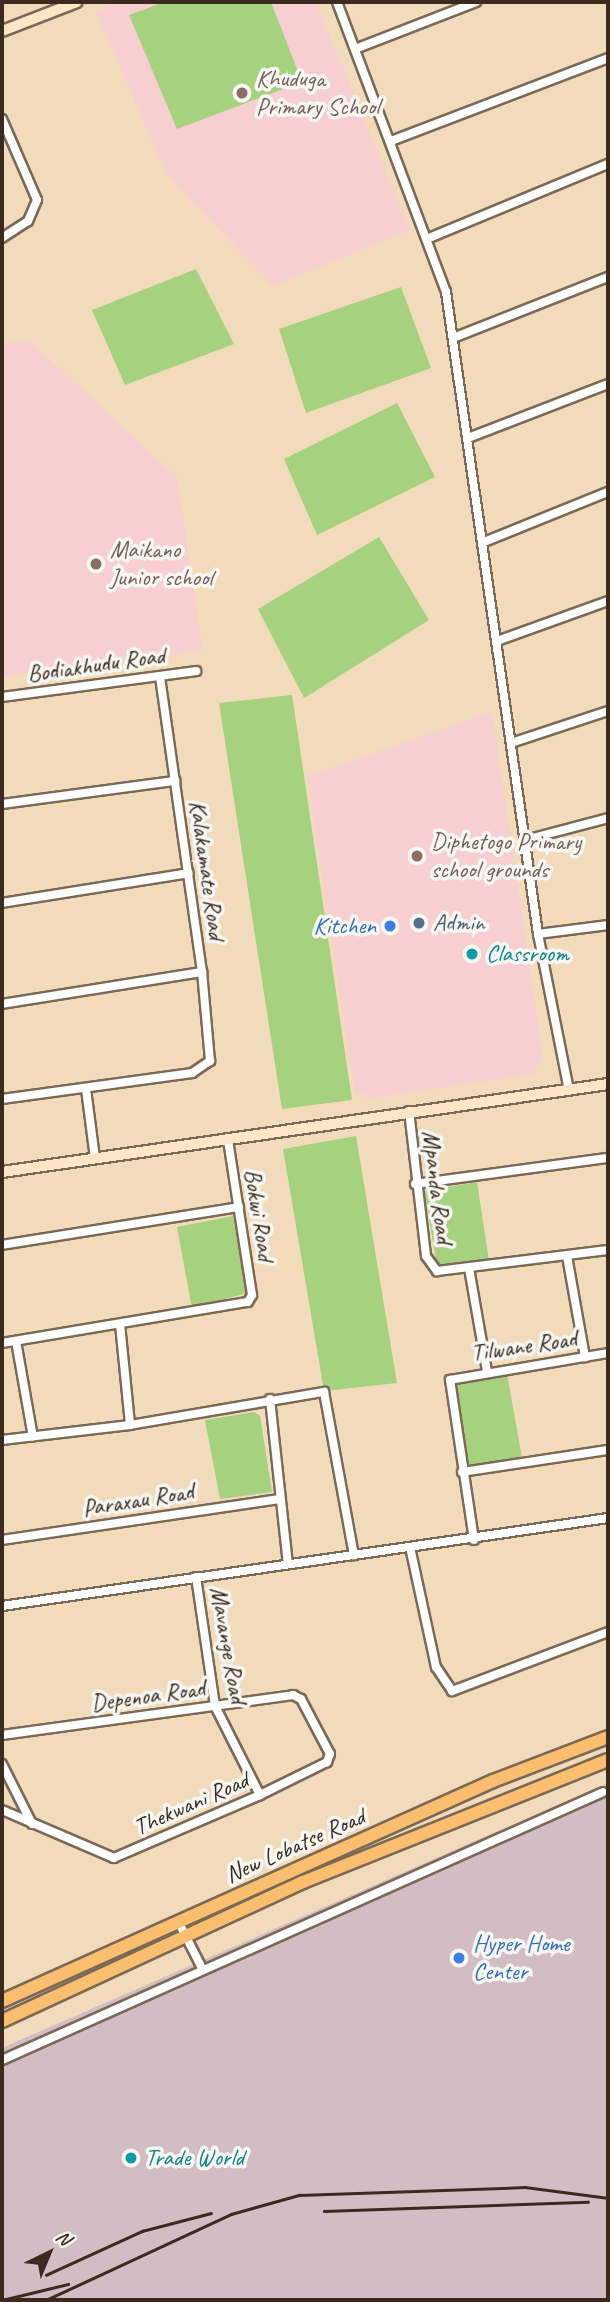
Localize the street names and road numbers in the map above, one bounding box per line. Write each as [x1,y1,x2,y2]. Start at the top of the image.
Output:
street label: Bodiakhudu Road [26,641,166,689]
street label: Kalakamate Road [183,799,231,941]
street label: Mpanda Road [416,1129,458,1245]
street label: Bokwi Road [238,1167,280,1263]
street label: Tilwane Road [469,1324,579,1368]
street label: Paraxau Road [81,1477,195,1523]
street label: Mavange Road [204,1584,252,1706]
street label: Depenoa Road [89,1674,207,1718]
street label: Thekwani Road [129,1766,253,1842]
street label: New Lobatse Road [221,1802,369,1890]

